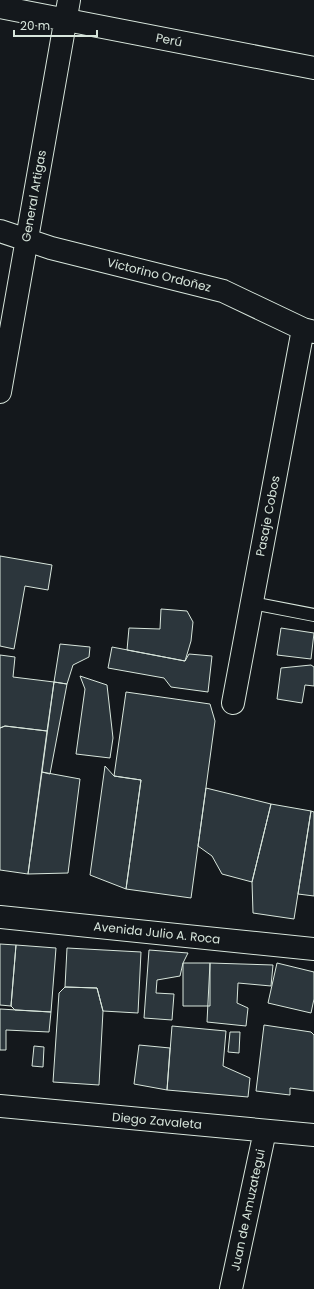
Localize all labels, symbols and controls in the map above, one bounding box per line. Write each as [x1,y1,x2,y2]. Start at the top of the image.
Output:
scale bar [14,12,97,38]
text: 20 m [20,17,50,34]
street label: Perú [154,29,184,50]
street label: General Artigas [17,149,50,243]
street label: Victorino Ordoñez [105,253,213,296]
street label: Pasaje Cobos [251,474,284,558]
street label: Avenida Julio A. Roca [93,917,221,948]
street label: Diego Zavaleta [111,1108,203,1133]
street label: Juan de Amuzategui [226,1147,269,1272]

